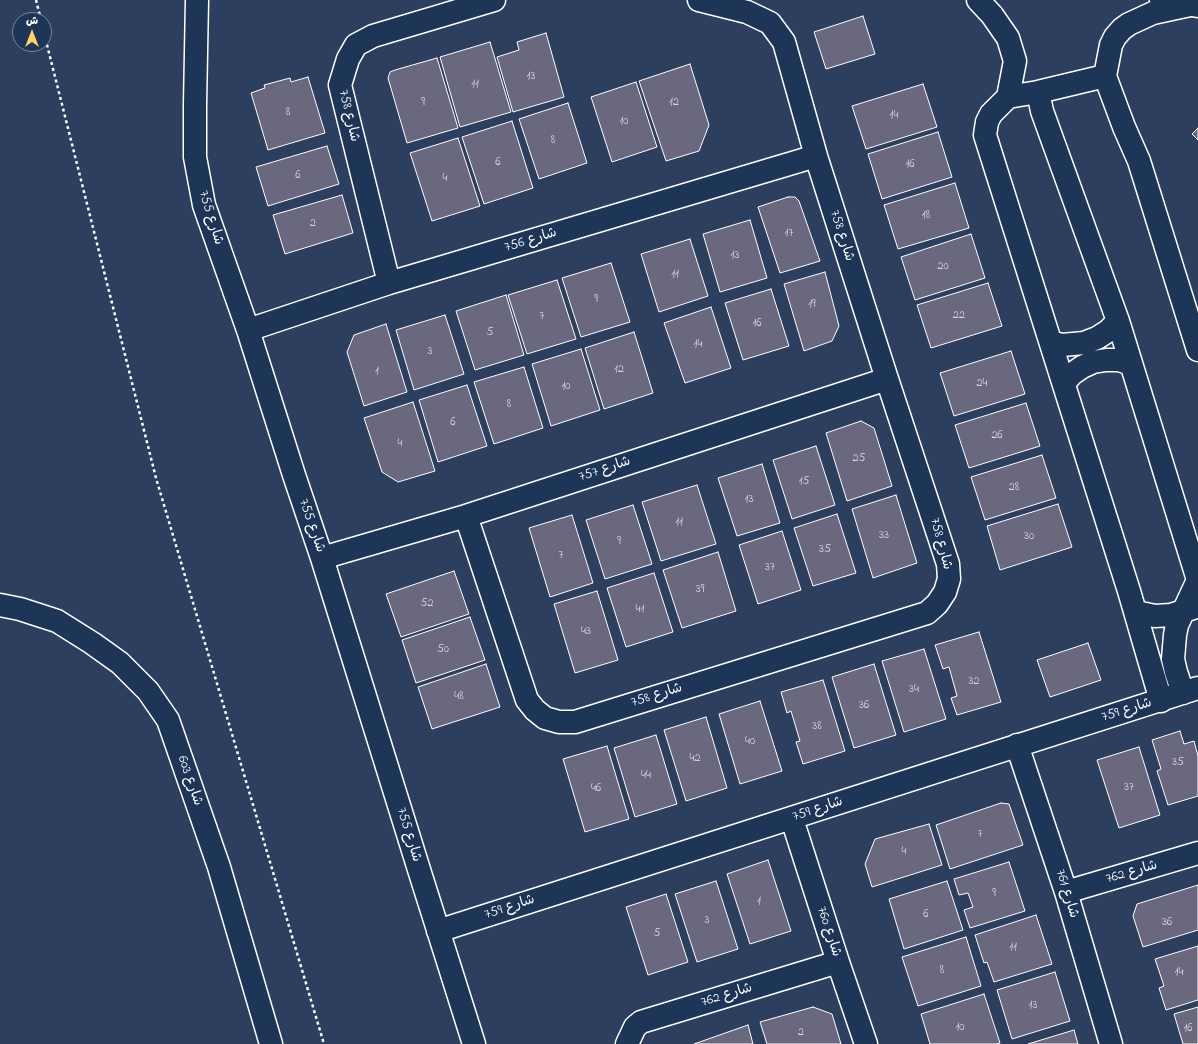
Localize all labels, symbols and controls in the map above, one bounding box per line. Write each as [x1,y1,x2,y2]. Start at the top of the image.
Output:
north arrow [12,12,52,52]
text: ش [26,13,38,29]
house number: 13 [527,70,535,84]
house number: 11 [471,78,479,92]
street label: شارع 758 [334,88,362,144]
house number: 9 [421,96,425,110]
house number: 12 [669,96,679,110]
house number: 8 [286,106,290,120]
house number: 14 [890,109,898,123]
house number: 10 [620,115,628,129]
house number: 8 [551,134,555,148]
house number: 6 [495,156,501,170]
house number: 16 [905,158,915,172]
house number: 6 [295,169,301,183]
house number: 4 [443,172,447,186]
street label: شارع 755 [194,189,226,247]
street label: شارع 758 [825,208,857,264]
house number: 18 [922,209,930,223]
house number: 2 [310,217,316,231]
street label: شارع 756 [503,225,559,257]
house number: 17 [785,227,793,241]
house number: 13 [731,249,739,263]
house number: 20 [937,260,949,274]
house number: 11 [671,268,679,282]
house number: 9 [594,293,598,307]
house number: 19 [808,298,816,312]
house number: 22 [953,309,965,323]
house number: 7 [540,310,544,324]
house number: 16 [752,317,762,331]
house number: 5 [487,326,493,340]
house number: 14 [694,338,702,352]
house number: 3 [428,345,432,359]
house number: 12 [614,363,624,377]
house number: 1 [375,365,379,379]
house number: 24 [977,377,987,391]
house number: 10 [562,380,570,394]
house number: 8 [507,398,511,412]
house number: 6 [450,416,456,430]
house number: 26 [991,429,1003,443]
house number: 4 [398,437,402,451]
house number: 25 [853,452,865,466]
street label: شارع 757 [577,454,633,486]
house number: 15 [799,475,809,489]
house number: 28 [1009,481,1019,495]
house number: 13 [745,493,753,507]
street label: شارع 755 [294,497,328,555]
house number: 11 [675,516,683,530]
street label: شارع 758 [925,516,955,572]
house number: 33 [879,529,889,543]
house number: 30 [1024,530,1034,544]
house number: 9 [617,535,621,549]
house number: 35 [819,543,831,557]
house number: 7 [559,549,563,563]
house number: 37 [765,561,775,575]
house number: 39 [696,583,704,597]
house number: 52 [421,597,433,611]
house number: 41 [636,603,644,617]
house number: 43 [581,625,591,639]
house number: 50 [437,643,449,657]
house number: 32 [969,675,979,689]
street label: شارع 758 [629,680,685,712]
house number: 34 [909,683,919,697]
house number: 48 [454,690,464,704]
street label: شارع 759 [1100,695,1154,727]
house number: 36 [859,699,869,713]
house number: 38 [812,720,822,734]
house number: 40 [745,735,755,749]
house number: 42 [690,752,700,766]
street label: شارع 603 [173,754,205,808]
house number: 35 [1172,756,1184,770]
house number: 44 [641,769,651,783]
house number: 37 [1124,781,1134,795]
house number: 46 [591,782,601,796]
street label: شارع 759 [791,794,845,826]
street label: شارع 755 [392,806,424,864]
house number: 7 [978,828,982,842]
house number: 4 [902,845,906,859]
street label: شارع 762 [1104,858,1160,888]
street label: شارع 761 [1051,868,1081,920]
house number: 9 [992,887,996,901]
street label: شارع 759 [483,892,537,924]
house number: 1 [757,895,761,909]
street label: شارع 760 [812,905,844,959]
house number: 6 [923,908,929,922]
house number: 3 [705,914,709,928]
house number: 36 [1162,916,1172,930]
house number: 5 [654,927,660,941]
house number: 11 [1009,941,1017,955]
house number: 8 [940,964,944,978]
house number: 14 [1175,966,1183,980]
street label: شارع 762 [699,980,755,1012]
house number: 13 [1029,999,1037,1013]
house number: 10 [956,1021,964,1035]
house number: 16 [1183,1022,1193,1036]
house number: 2 [798,1026,804,1040]

